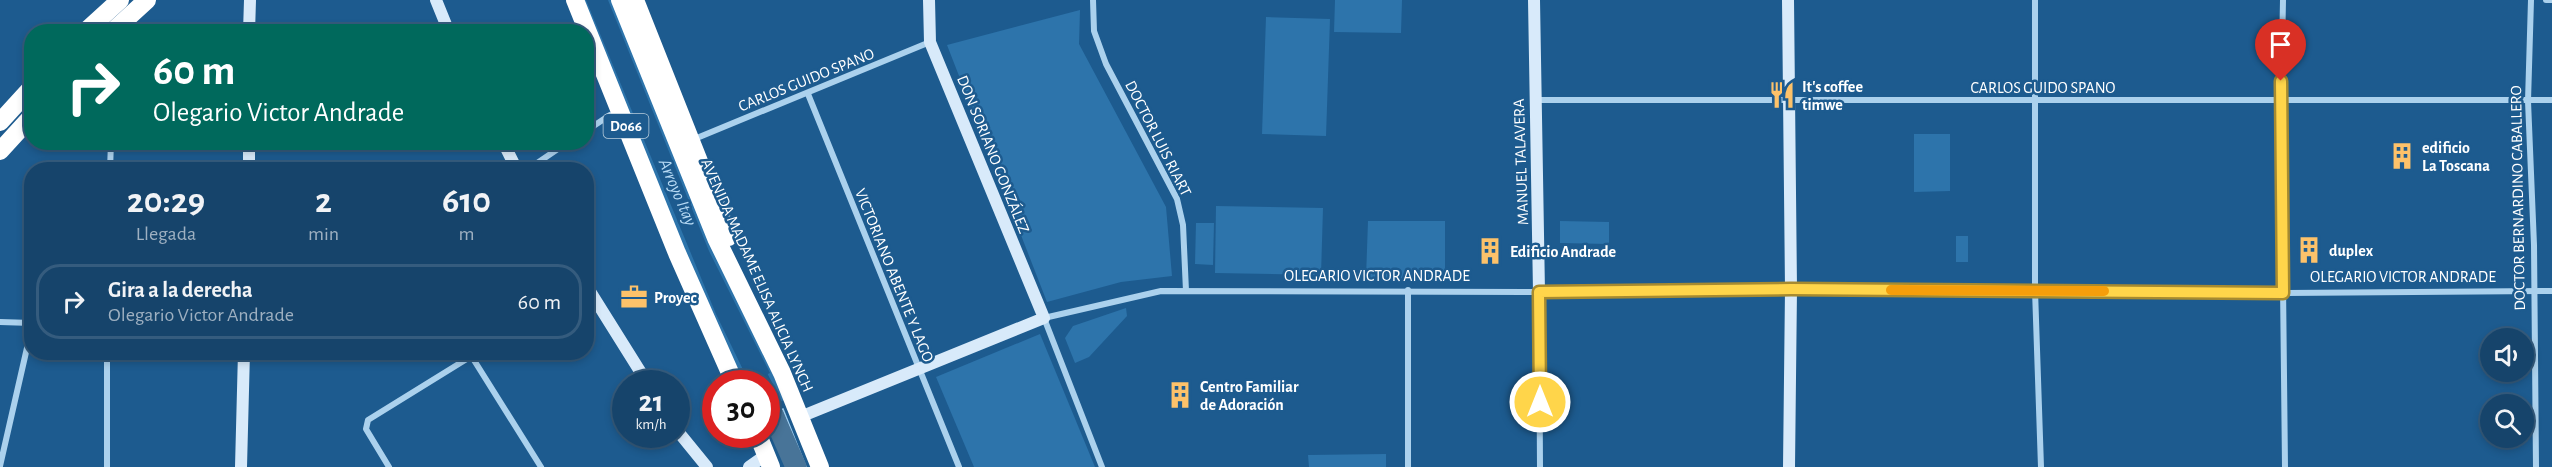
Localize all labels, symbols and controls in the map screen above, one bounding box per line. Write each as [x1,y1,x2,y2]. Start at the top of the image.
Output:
pin [2255,19,2306,81]
icon: arrive [2264,28,2297,61]
street label: CARLOS GUIDO SPANO [736,45,877,115]
icon: right [54,48,132,126]
text: 60 m [153,50,235,92]
street label: DON SORIANO GONZÁLEZ [954,72,1034,236]
street label: DOCTOR LUIS RIART [1122,78,1194,199]
place label: It's coffee timwe [1802,79,1863,113]
restaurant icon: It's coffee timwe [1767,80,1797,110]
street label: CARLOS GUIDO SPANO [1970,80,2116,96]
street label: DOCTOR BERNARDINO CABALLERO [2508,85,2528,311]
street label: MANUEL TALAVERA [1511,98,1531,225]
text: Olegario Victor Andrade [153,99,404,126]
road number: D066 [604,114,648,138]
place label: edificio La Toscana [2422,140,2490,174]
building icon: edificio La Toscana [2387,141,2417,171]
water label: Arroyo Itay [655,155,699,229]
street label: AVENIDA MADAME ELISA ALICIA LYNCH [698,156,816,395]
text: 20:29 [127,183,205,219]
text: 2 [315,183,332,219]
text: 610 [442,183,491,219]
street label: VICTORIANO ABENTE Y LAGO [852,186,936,364]
text: Llegada [136,224,196,244]
text: min [308,224,339,244]
text: m [459,224,475,244]
building icon: duplex [2294,235,2324,265]
building icon: Edificio Andrade [1475,236,1505,266]
place label: duplex [2329,243,2374,259]
place label: Edificio Andrade [1510,244,1617,260]
street label: OLEGARIO VICTOR ANDRADE [1284,268,1470,284]
street label: OLEGARIO VICTOR ANDRADE [2310,269,2496,285]
text: Gira a la derecha [108,279,253,301]
office icon: Proyec [619,282,649,312]
icon: right [57,285,90,318]
place label: Proyec [654,290,697,307]
text: 60 m [518,291,561,313]
text: Olegario Victor Andrade [108,305,294,325]
map controls [2480,328,2534,448]
button: sound [2480,328,2534,382]
speed limit sign: 30 [702,370,780,448]
position arrow [1508,370,1572,434]
place label: Centro Familiar de Adoración [1200,379,1299,413]
building icon: Centro Familiar de Adoración [1165,380,1195,410]
text: 21 [639,387,663,417]
button: search [2480,394,2534,448]
text: km/h [636,417,666,432]

